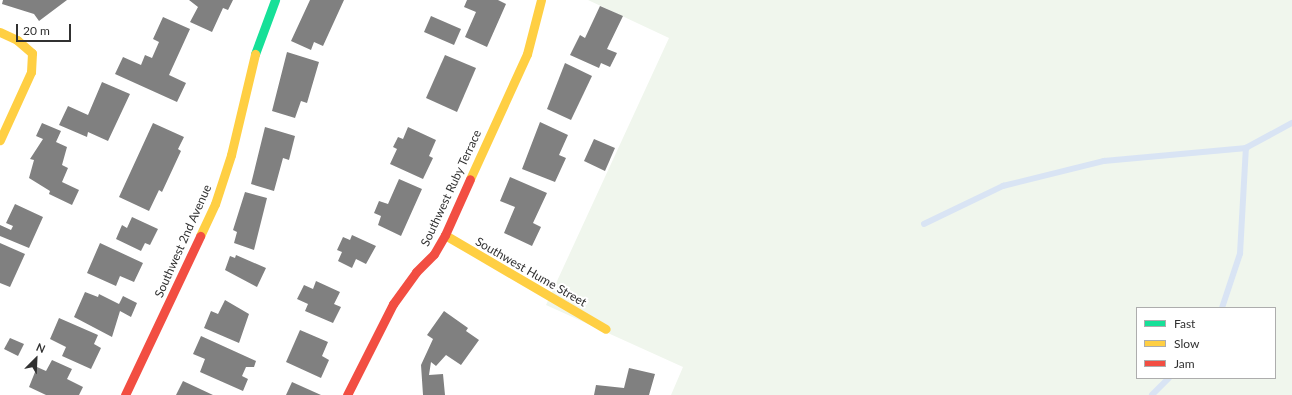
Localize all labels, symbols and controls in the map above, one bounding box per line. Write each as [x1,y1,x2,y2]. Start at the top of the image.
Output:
scale bar [18,16,73,42]
text: 20 m [23,23,50,38]
street label: Southwest Ruby Terrace [418,127,484,249]
street label: Southwest 2nd Avenue [152,182,214,300]
street label: Southwest Hume Street [473,234,589,310]
legend [1136,307,1276,379]
text: Fast [1174,316,1195,331]
text: Slow [1174,336,1199,351]
north arrow [16,339,56,379]
text: N [35,340,48,355]
text: Jam [1174,356,1195,371]

